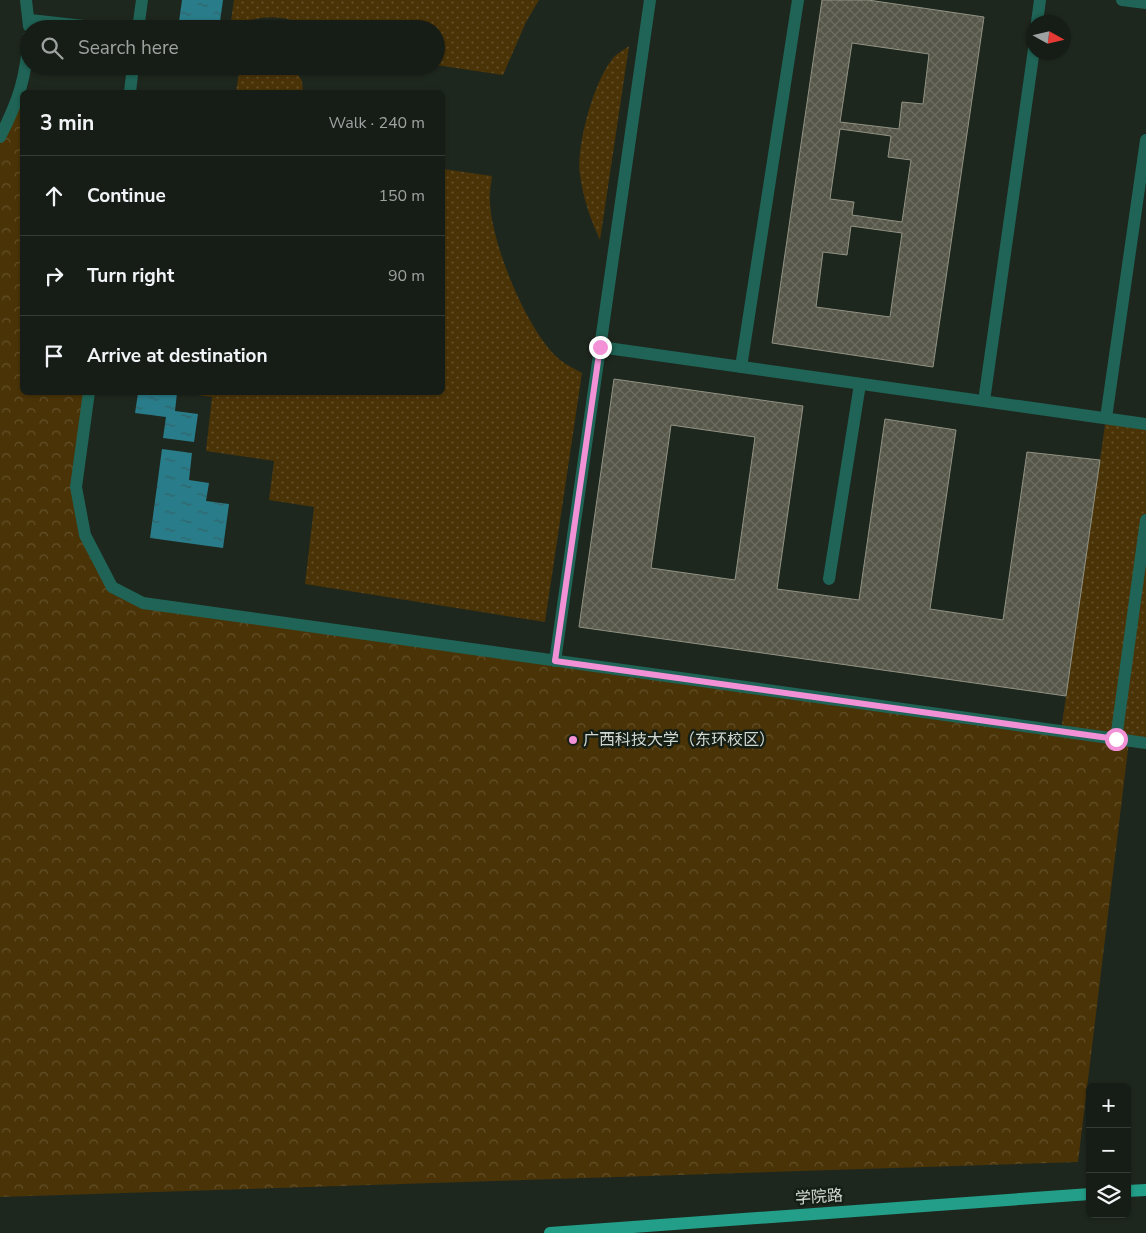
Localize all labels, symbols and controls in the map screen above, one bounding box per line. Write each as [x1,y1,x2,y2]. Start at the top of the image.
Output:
north arrow [1026,15,1071,60]
search box [20,20,445,75]
icon: search [38,34,66,62]
text: Search here [78,35,179,61]
text: 3 min [40,109,94,137]
text: Walk · 240 m [329,112,425,134]
icon: ahead [40,182,68,210]
text: Continue [87,183,166,209]
text: 150 m [378,185,425,207]
icon: right [40,262,68,290]
text: Turn right [87,263,174,289]
text: 90 m [388,265,425,287]
route end [589,336,612,359]
icon: arrive [40,342,68,370]
text: Arrive at destination [87,343,268,369]
route start [1105,728,1128,751]
place label: 广西科技大学（东环校区） [583,729,775,751]
marker: 广西科技大学（东环校区） [567,734,579,746]
map controls [1086,1083,1131,1218]
button: + [1086,1083,1131,1128]
button: − [1086,1128,1131,1173]
button: layers [1086,1173,1131,1218]
street label: 学院路 [794,1184,844,1210]

